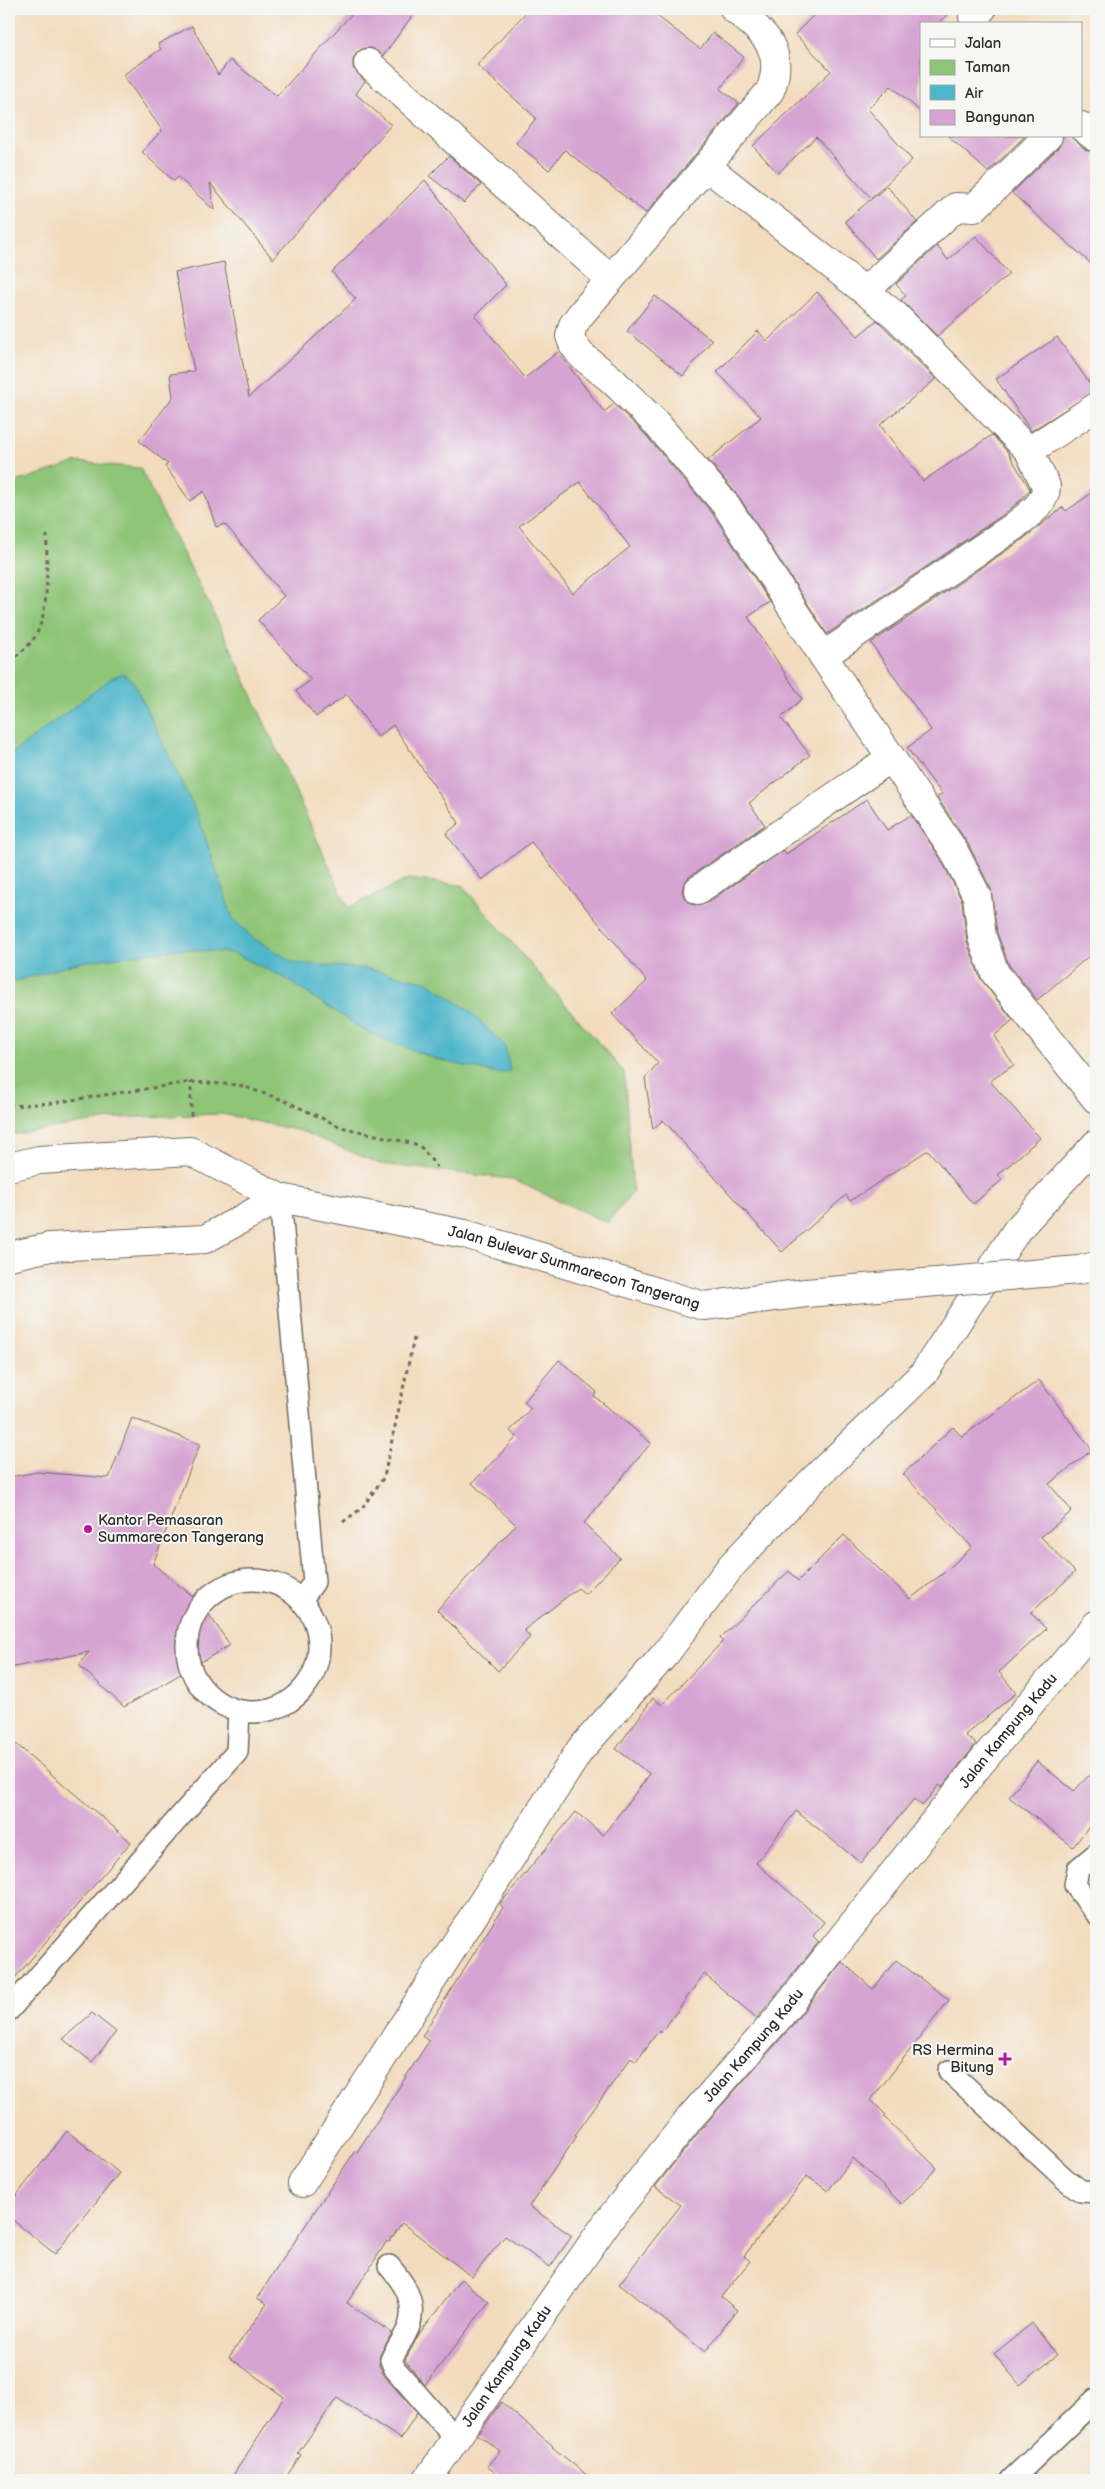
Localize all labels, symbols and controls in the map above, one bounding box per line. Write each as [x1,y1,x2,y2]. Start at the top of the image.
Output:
legend [920,22,1082,138]
text: Jalan [965,34,1001,53]
text: Taman [965,58,1010,77]
text: Air [965,84,984,103]
text: Bangunan [965,108,1035,127]
street label: Jalan Bulevar Summarecon Tangerang [446,1222,702,1314]
place label: Kantor Pemasaran Summarecon Tangerang [98,1511,264,1547]
marker: Kantor Pemasaran Summarecon Tangerang [82,1523,94,1535]
street label: Jalan Kampung Kadu [955,1669,1062,1792]
street label: Jalan Kampung Kadu [699,1985,808,2106]
place label: RS Hermina Bitung [912,2041,994,2077]
marker: RS Hermina Bitung [998,2052,1012,2066]
street label: Jalan Kampung Kadu [458,2302,556,2431]

